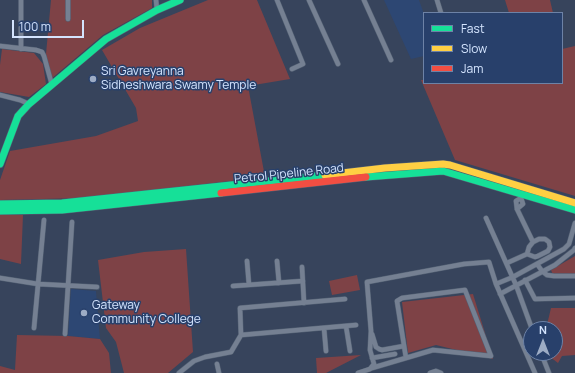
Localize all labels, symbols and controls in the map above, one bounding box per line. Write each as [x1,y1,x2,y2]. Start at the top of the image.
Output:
scale bar [14,12,86,38]
legend [423,12,563,84]
text: 100 m [19,18,51,35]
text: Fast [461,20,485,37]
text: Slow [461,40,487,57]
text: Jam [461,60,483,77]
place label: Sri Gavreyanna Sidheshwara Swamy Temple [101,65,256,93]
marker: Sri Gavreyanna Sidheshwara Swamy Temple [88,74,98,84]
street label: Petrol Pipeline Road [233,161,345,187]
place label: Gateway Community College [92,299,201,327]
marker: Gateway Community College [79,308,89,318]
north arrow [523,321,563,361]
text: N [539,322,547,337]

